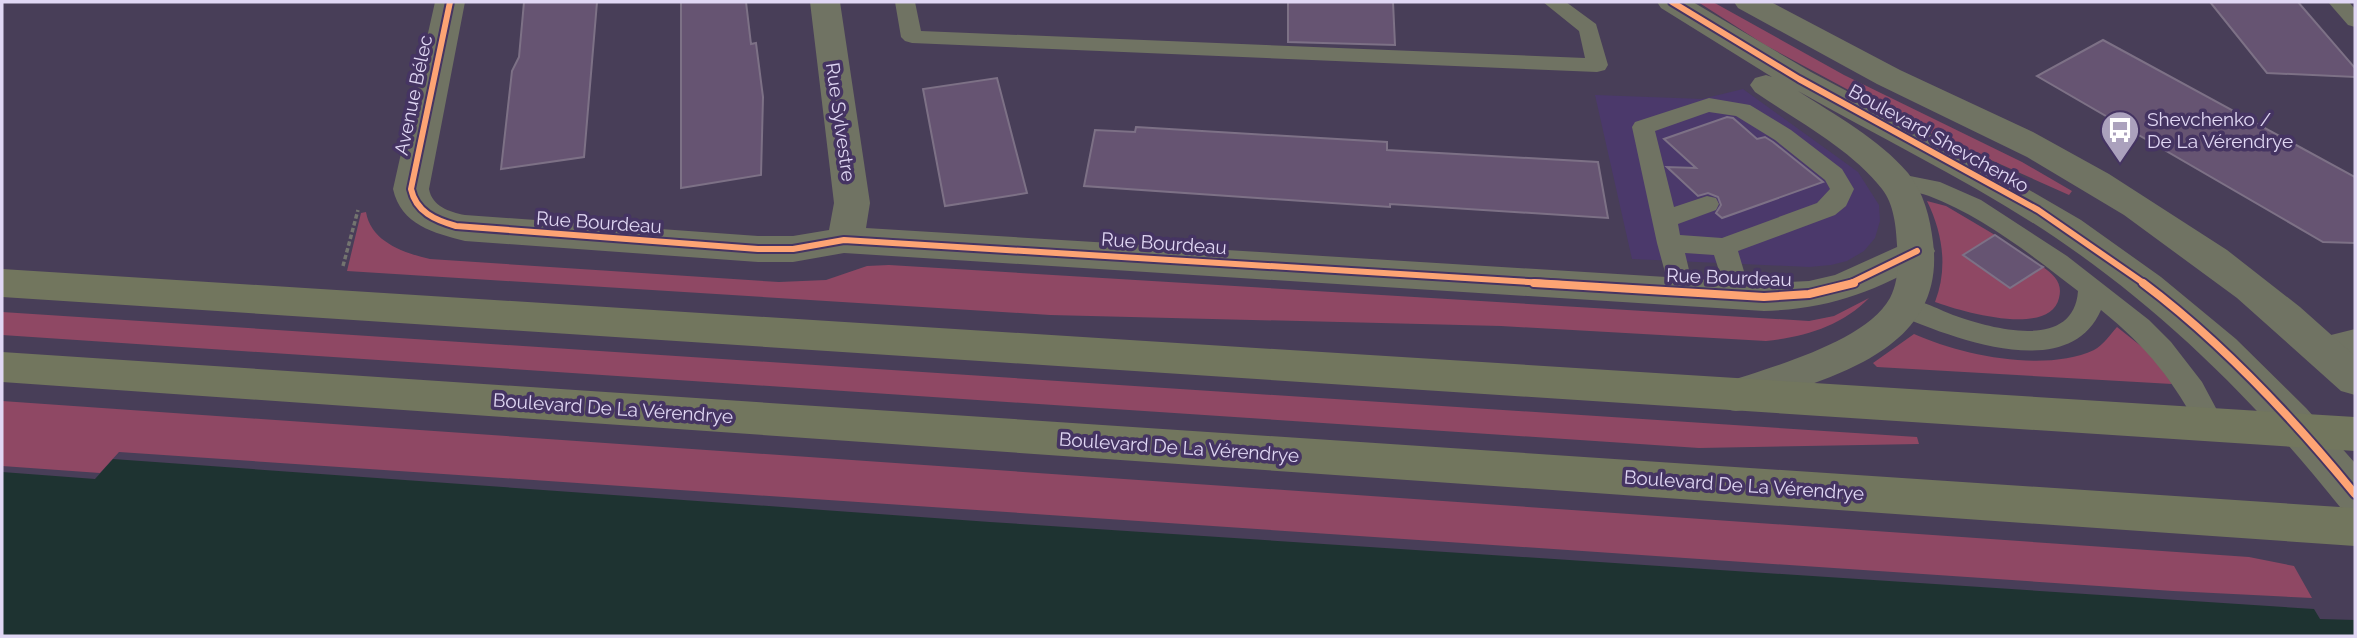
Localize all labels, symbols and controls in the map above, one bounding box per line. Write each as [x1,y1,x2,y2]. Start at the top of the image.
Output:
street label: Avenue Bélec [390,33,436,157]
street label: Rue Sylvestre [822,61,860,183]
street label: Boulevard Shevchenko [1845,79,2033,197]
place label: Shevchenko / De La Vérendrye [2147,108,2293,152]
bus stop icon: Shevchenko / De La Vérendrye [2099,109,2141,164]
street label: Rue Bourdeau [535,207,663,237]
street label: Rue Bourdeau [1100,228,1228,258]
street label: Rue Bourdeau [1666,264,1792,290]
street label: Boulevard De La Vérendrye [492,389,734,427]
street label: Boulevard De La Vérendrye [1058,428,1300,466]
street label: Boulevard De La Vérendrye [1623,466,1865,504]

